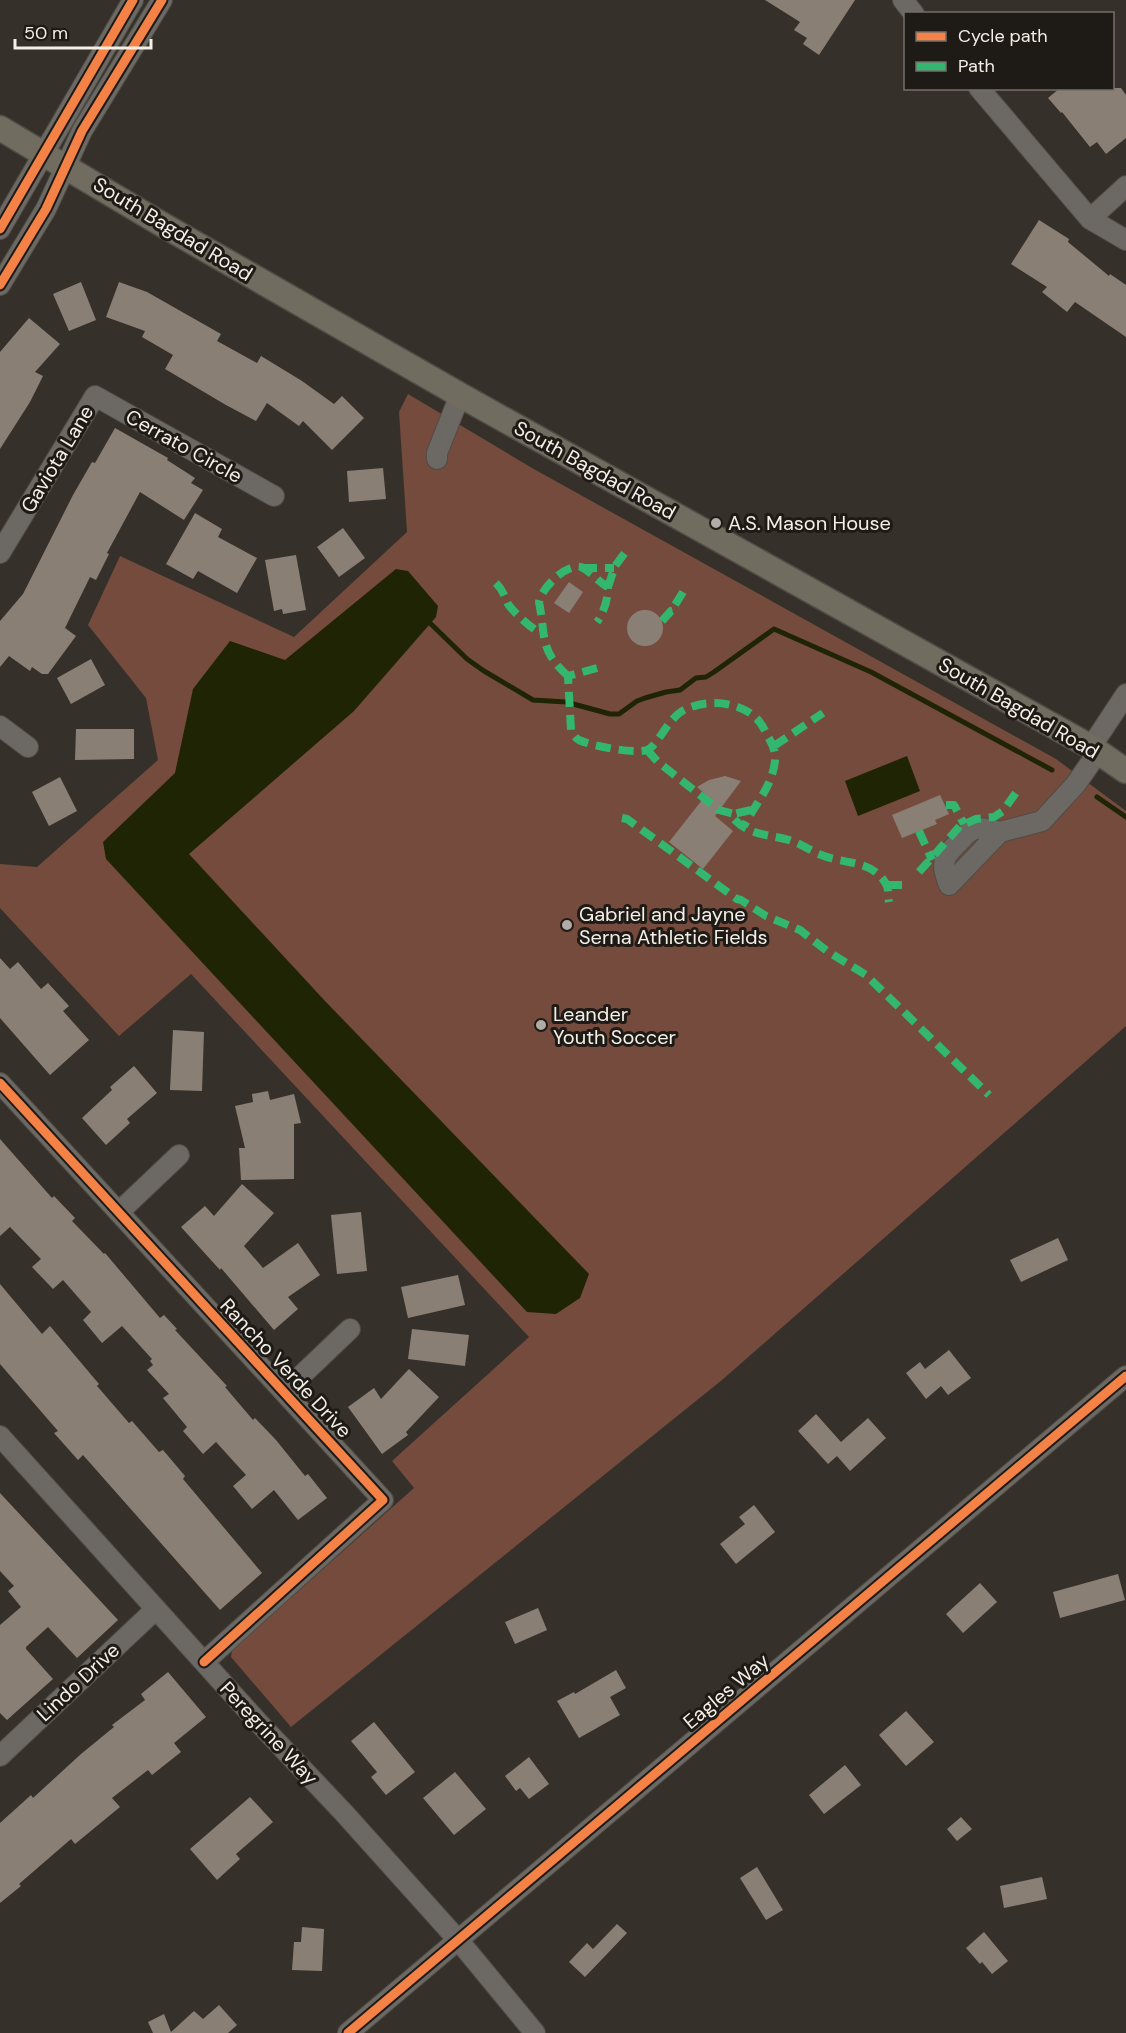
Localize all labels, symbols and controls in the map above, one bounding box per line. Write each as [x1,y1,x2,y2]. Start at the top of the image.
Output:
scale bar [15,12,152,50]
legend [904,12,1114,90]
text: 50 m [24,21,68,45]
text: Cycle path [958,24,1048,48]
text: Path [958,54,995,78]
street label: South Bagdad Road [89,171,257,287]
street label: Gaviota Lane [15,401,99,517]
street label: Cerrato Circle [121,403,247,489]
street label: South Bagdad Road [509,415,681,525]
place label: A.S. Mason House [728,510,891,536]
marker: A.S. Mason House [709,516,723,530]
street label: South Bagdad Road [934,651,1104,765]
place label: Gabriel and Jayne Serna Athletic Fields [579,901,768,950]
marker: Gabriel and Jayne Serna Athletic Fields [560,918,574,932]
place label: Leander Youth Soccer [553,1001,676,1050]
marker: Leander Youth Soccer [534,1018,548,1032]
street label: Rancho Verde Drive [215,1293,357,1443]
street label: Lindo Drive [31,1637,125,1727]
street label: Eagles Way [678,1647,774,1735]
street label: Peregrine Way [214,1676,324,1790]

